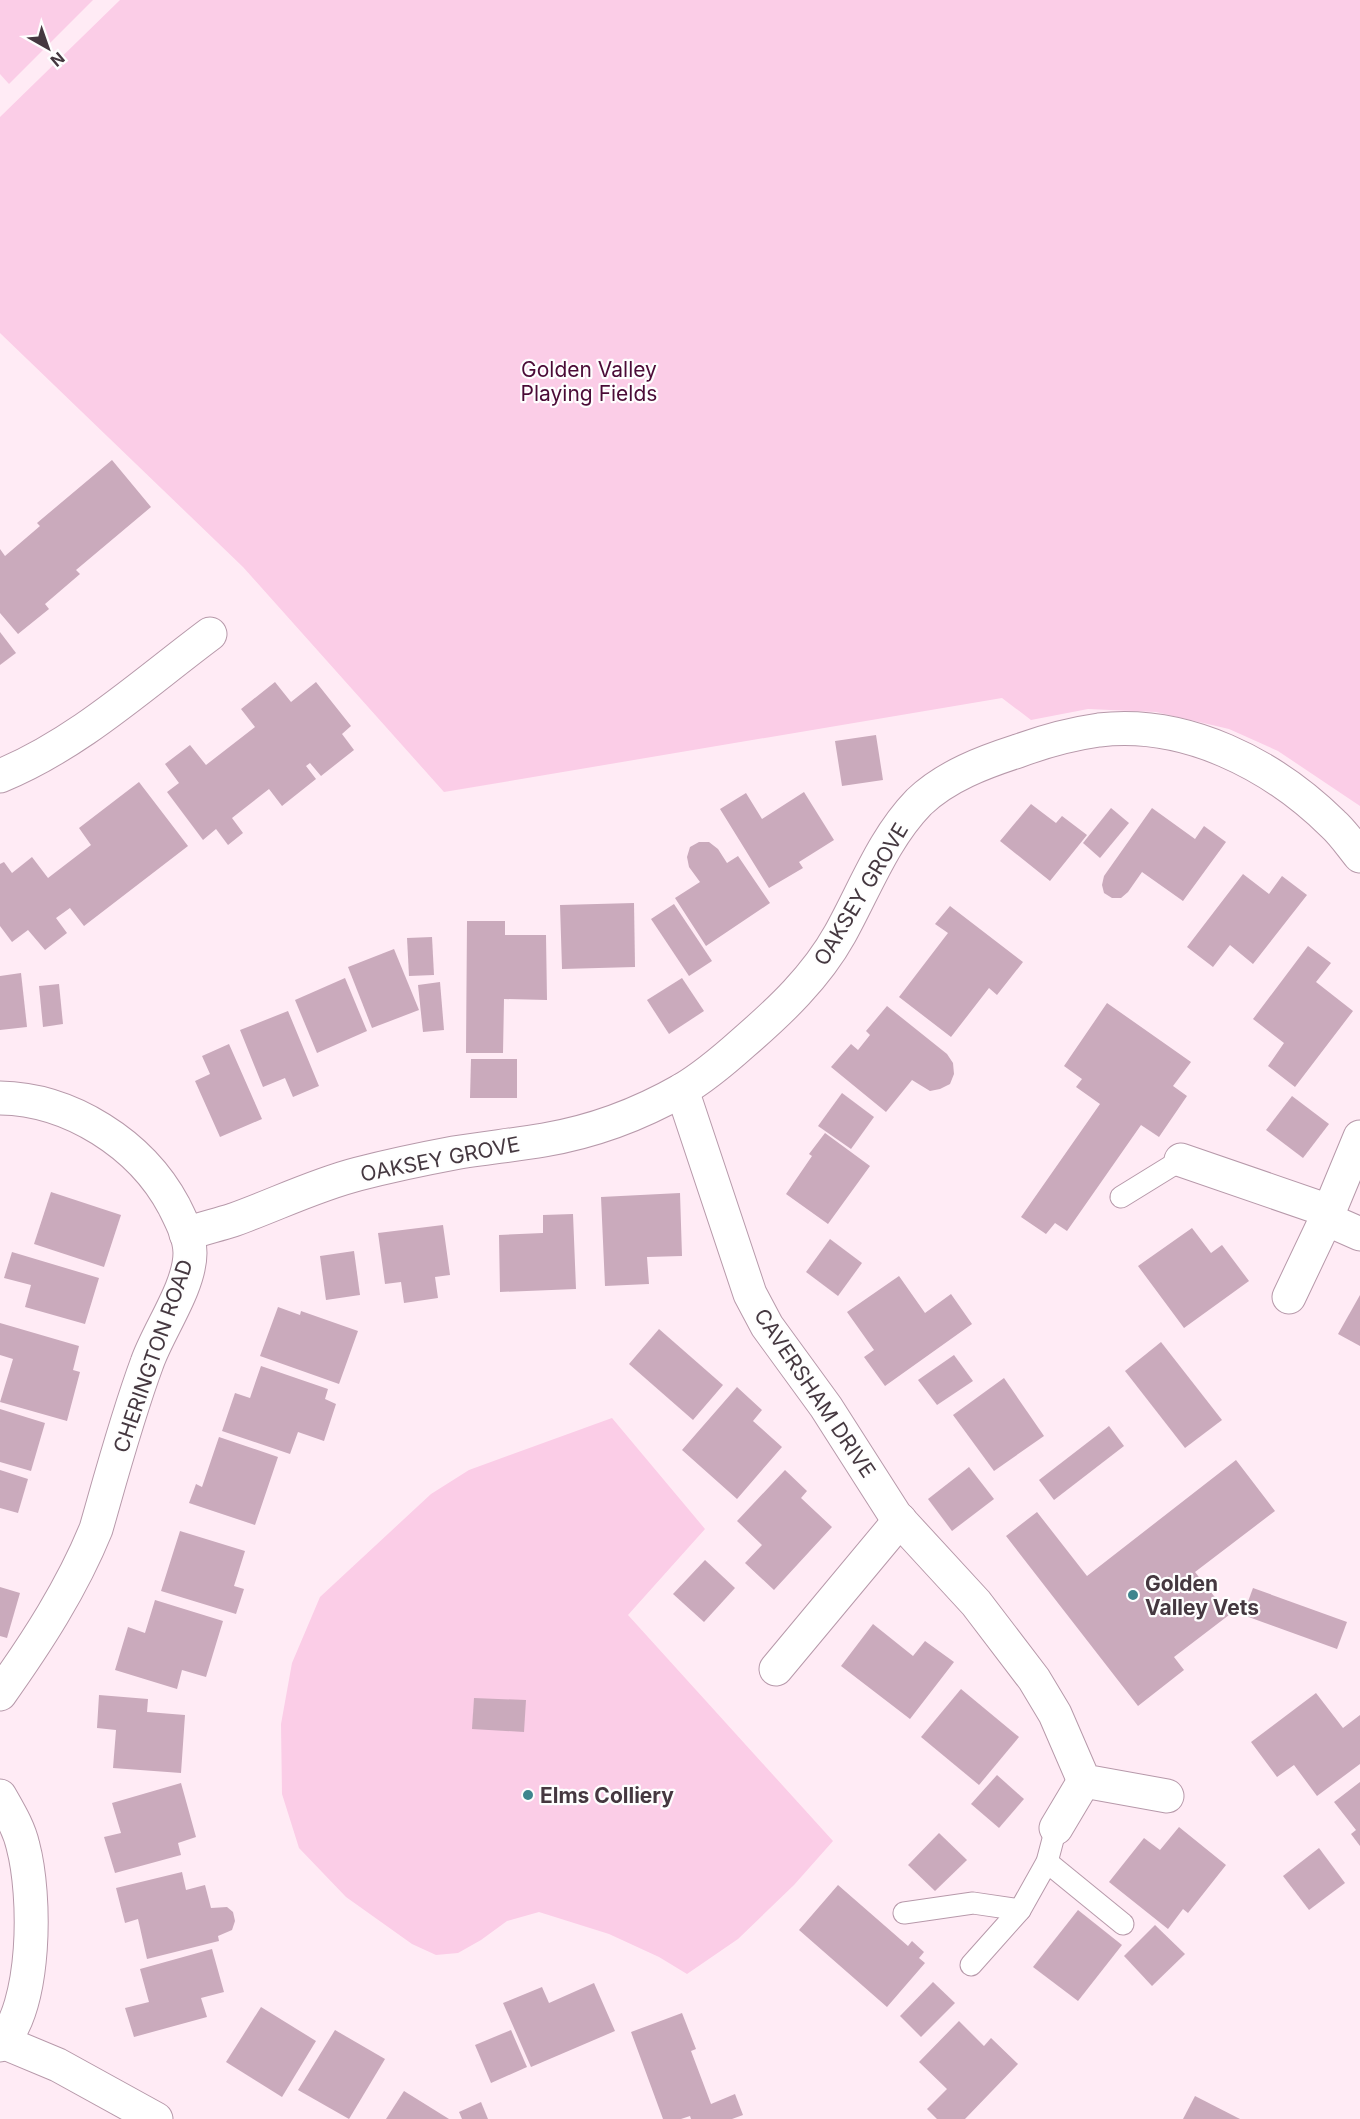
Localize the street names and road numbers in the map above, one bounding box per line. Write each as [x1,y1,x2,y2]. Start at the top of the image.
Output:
street label: OAKSEY GROVE [809,818,913,970]
street label: OAKSEY GROVE [358,1131,522,1187]
street label: CHERINGTON ROAD [108,1256,198,1456]
street label: CAVERSHAM DRIVE [749,1304,881,1482]

